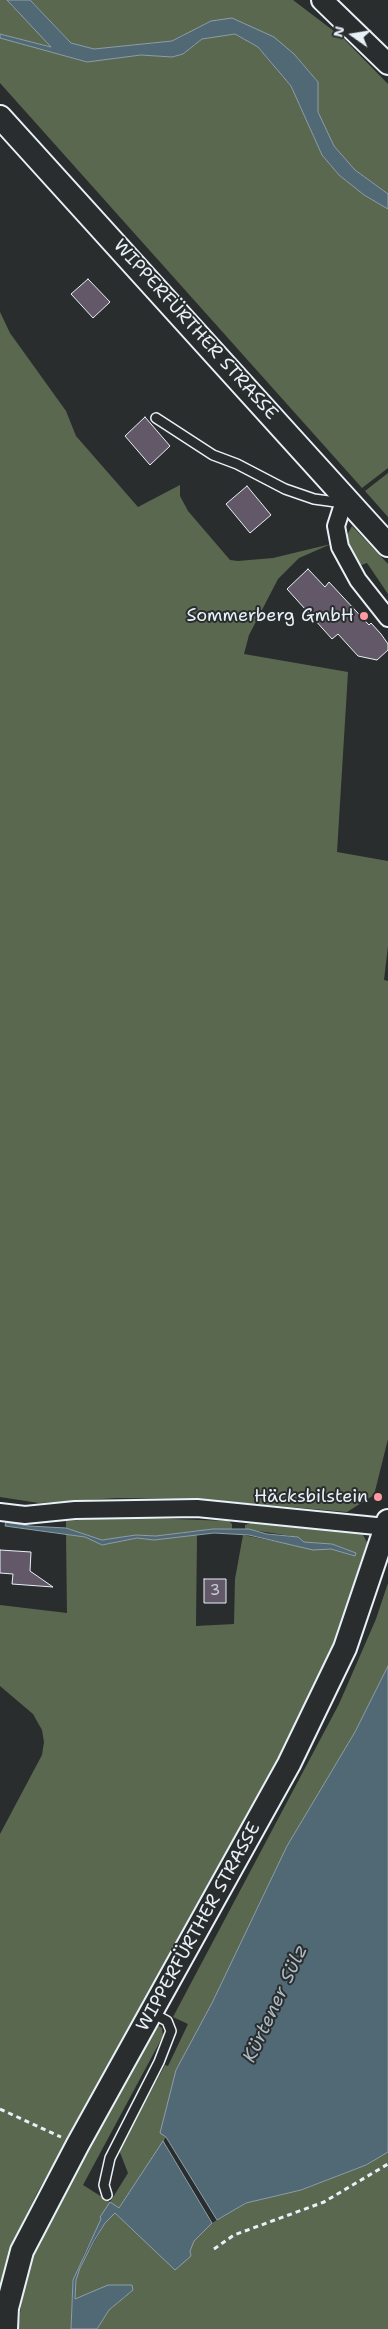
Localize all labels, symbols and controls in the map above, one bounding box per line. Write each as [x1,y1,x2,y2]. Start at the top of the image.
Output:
north arrow [328,10,378,60]
text: N [328,24,348,39]
street label: WIPPERFÜRTHER STRASSE [108,235,282,425]
place label: Sommerberg GmbH [186,605,354,627]
marker: Sommerberg GmbH [358,610,370,622]
place label: Häcksbilstein [254,1486,368,1508]
marker: Häcksbilstein [372,1491,384,1503]
house number: 3 [210,1582,220,1600]
street label: WIPPERFÜRTHER STRASSE [132,1819,266,2035]
water label: Kürtener Sülz [239,1942,313,2066]

